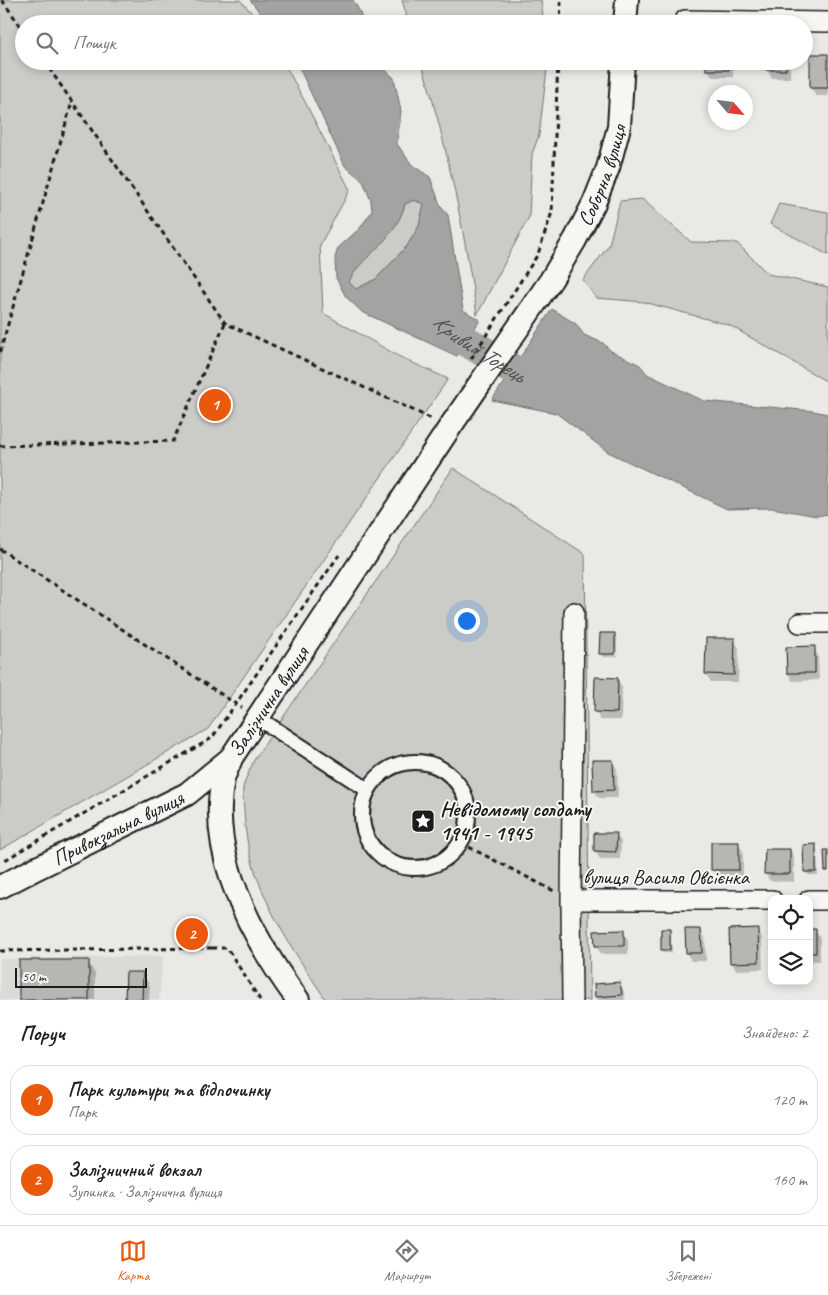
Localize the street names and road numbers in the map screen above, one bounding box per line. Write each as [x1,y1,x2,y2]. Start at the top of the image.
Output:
street label: Соборна вулиця [572,120,632,230]
street label: Залізнична вулиця [222,641,315,762]
street label: Привокзальна вулиця [48,784,189,871]
street label: вулиця Василя Овсієнка [583,864,751,890]

